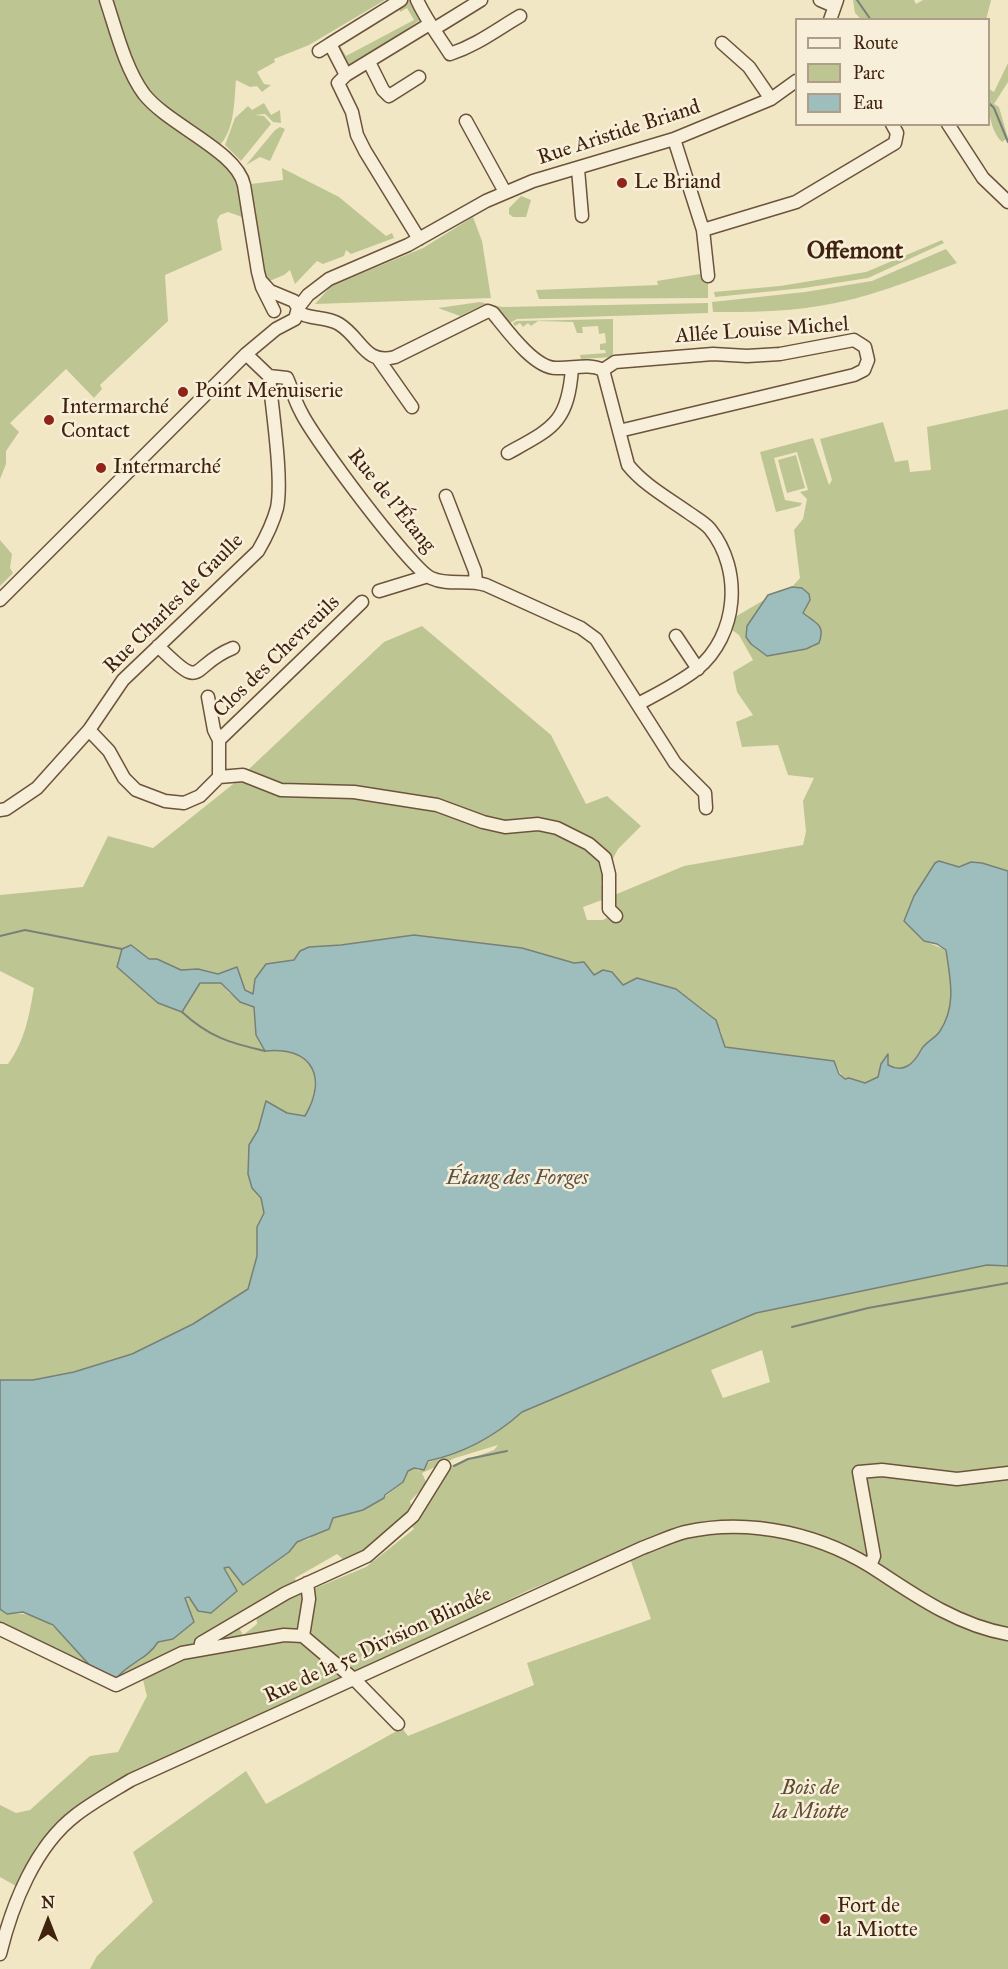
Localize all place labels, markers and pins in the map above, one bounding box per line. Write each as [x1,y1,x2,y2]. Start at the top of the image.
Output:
place label: Le Briand [634,170,721,196]
marker: Le Briand [615,176,629,190]
place label: Point Menuiserie [195,379,343,405]
marker: Point Menuiserie [176,385,190,399]
place label: Intermarché Contact [61,395,169,445]
marker: Intermarché Contact [42,413,56,427]
place label: Intermarché [113,455,221,481]
marker: Intermarché [94,461,108,475]
place label: Fort de la Miotte [837,1894,918,1944]
marker: Fort de la Miotte [818,1912,832,1926]

